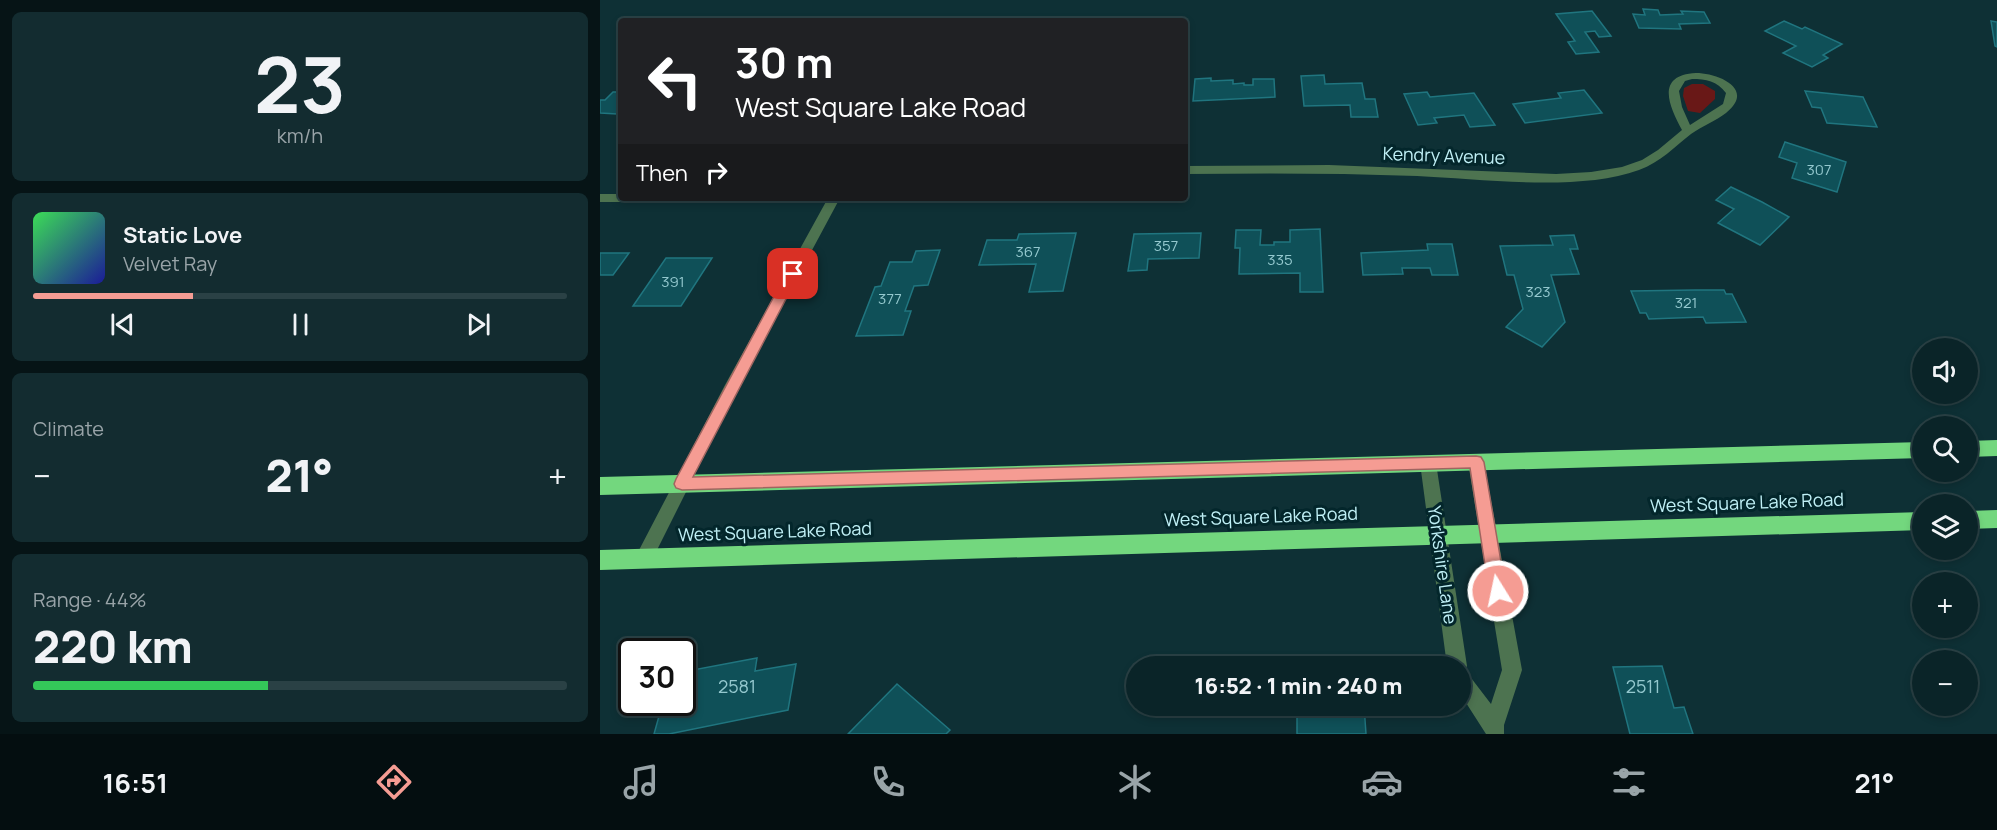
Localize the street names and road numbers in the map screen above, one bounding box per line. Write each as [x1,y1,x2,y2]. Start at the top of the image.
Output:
street label: Kendry Avenue [1382,141,1506,169]
street label: West Square Lake Road [1650,487,1844,517]
street label: West Square Lake Road [1164,501,1358,531]
street label: Yorkshire Lane [1423,504,1463,626]
street label: West Square Lake Road [678,516,872,546]

